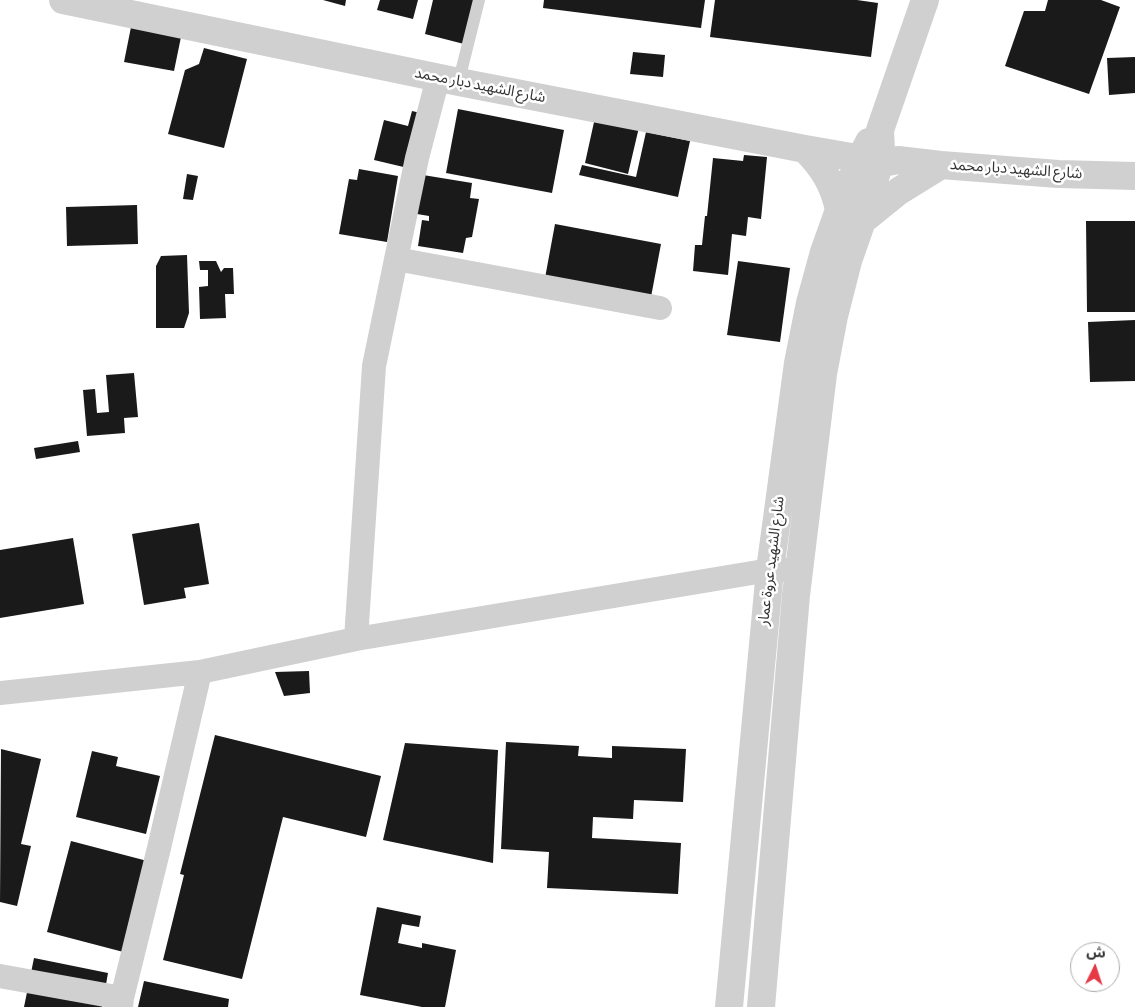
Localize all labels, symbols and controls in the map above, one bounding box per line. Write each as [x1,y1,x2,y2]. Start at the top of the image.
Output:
street label: شارع الشهيد دبار محمد [413,64,547,108]
street label: شارع الشهيد دبار محمد [949,156,1083,184]
street label: شارع الشهيد عروة عمار [755,495,789,627]
north arrow [1070,942,1120,992]
text: ش [1086,943,1106,962]

